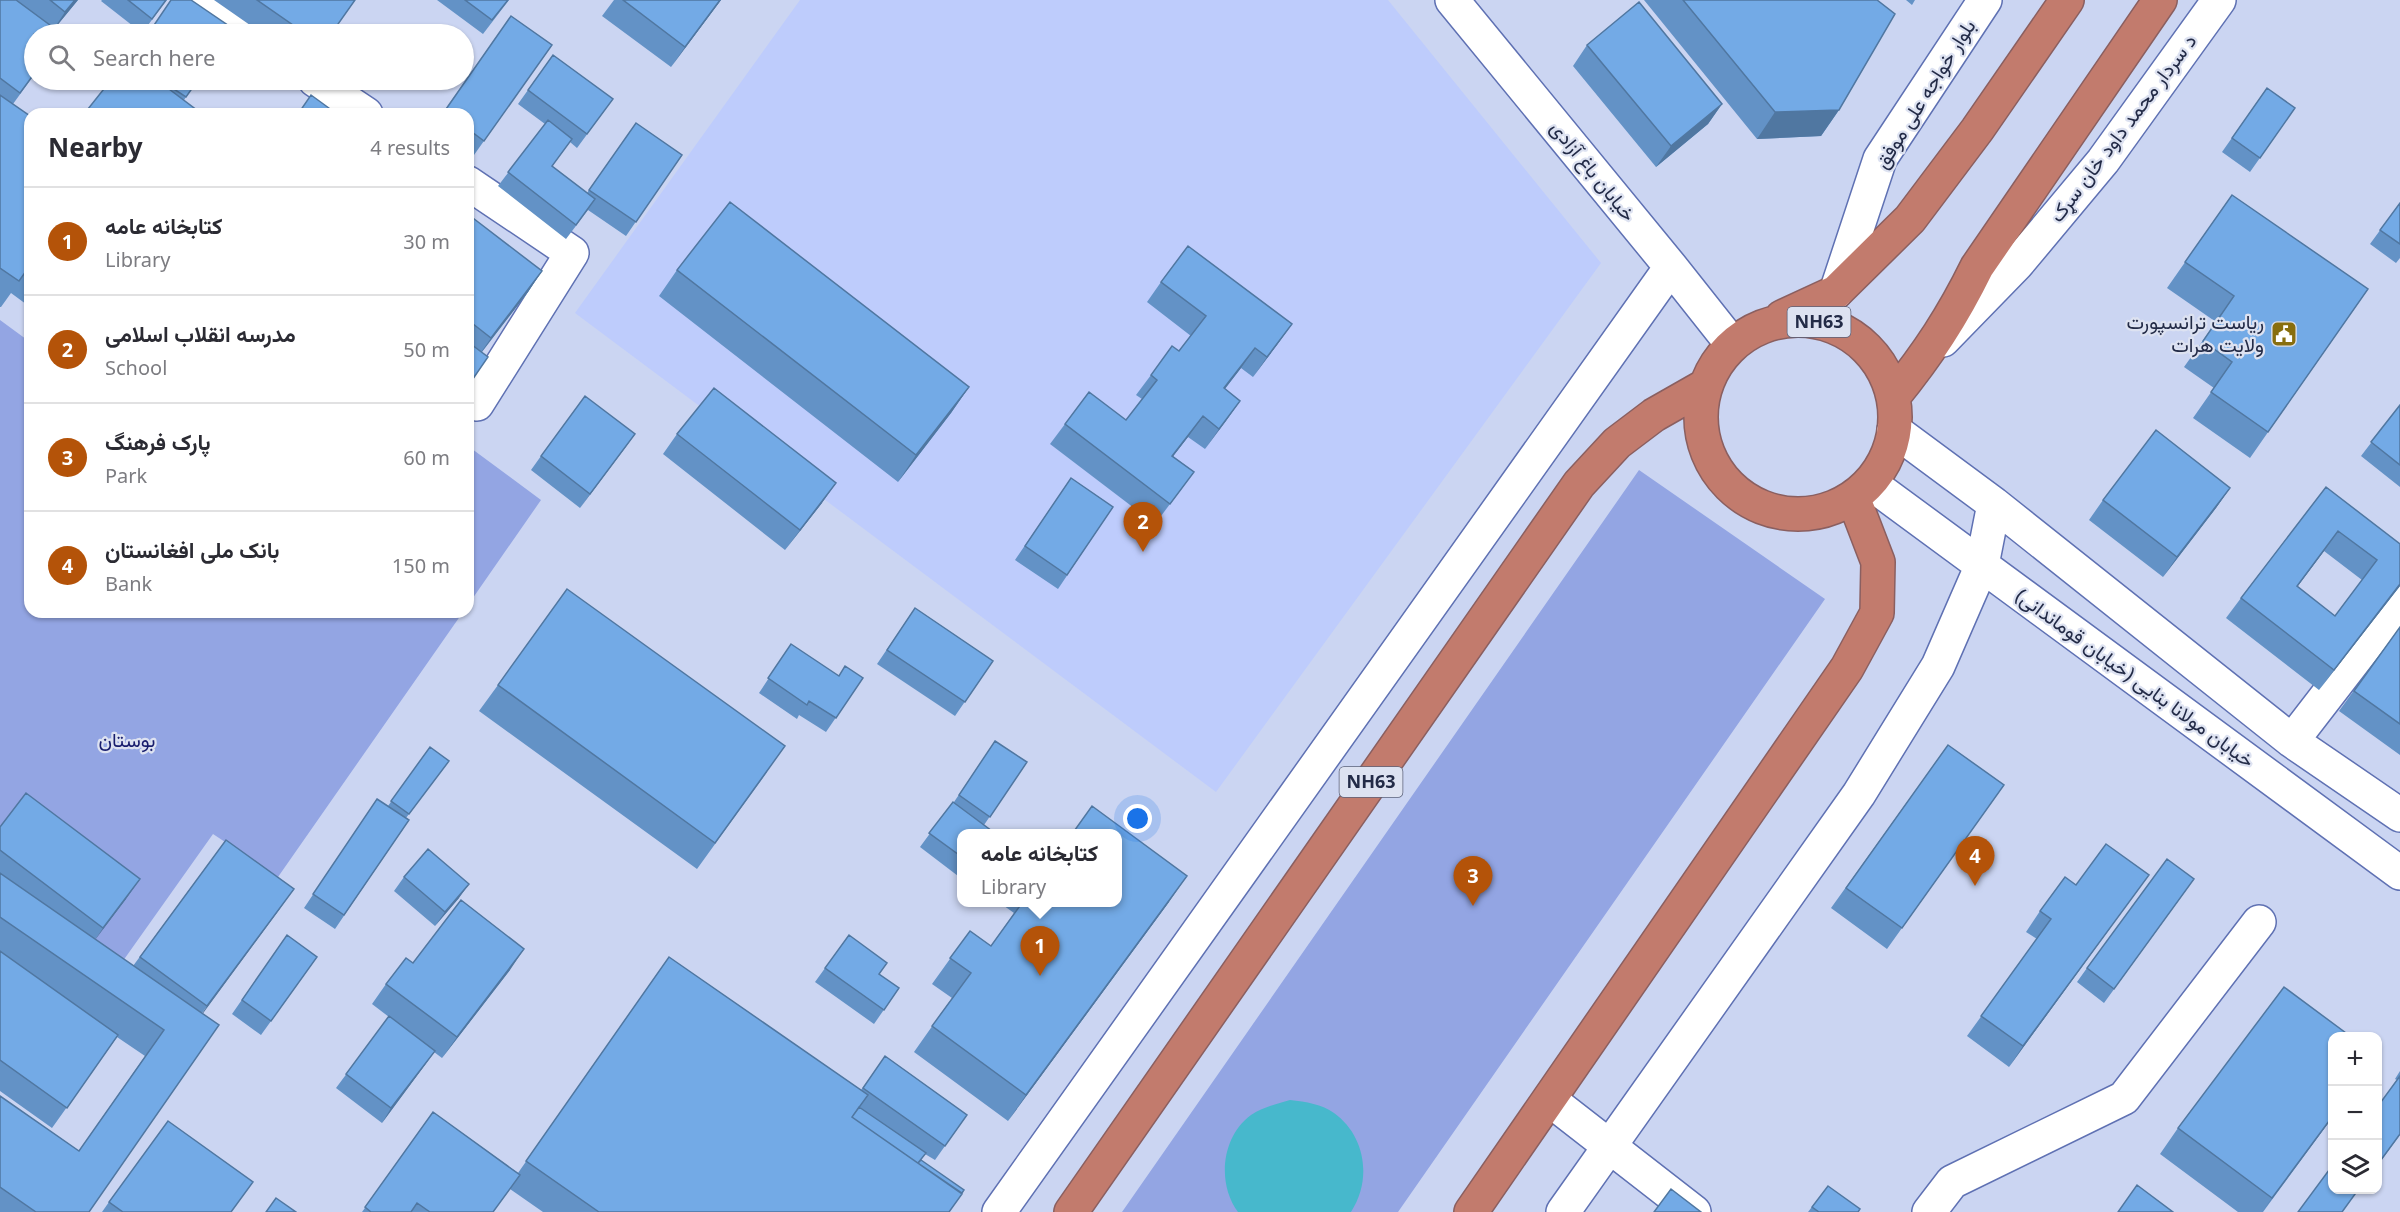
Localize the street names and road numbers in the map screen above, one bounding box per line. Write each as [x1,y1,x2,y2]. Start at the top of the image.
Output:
street label: بلوار خواجه علی موفق [1868,14,1981,173]
street label: د سردار محمد داود خان سړک [2043,28,2203,228]
street label: خیابان باغ آزادی [1544,115,1642,227]
road number: NH63 [1788,307,1850,337]
street label: خیابان مولانا بنایی (خیابان قوماندانی) [2010,582,2260,774]
road number: NH63 [1340,767,1402,797]

